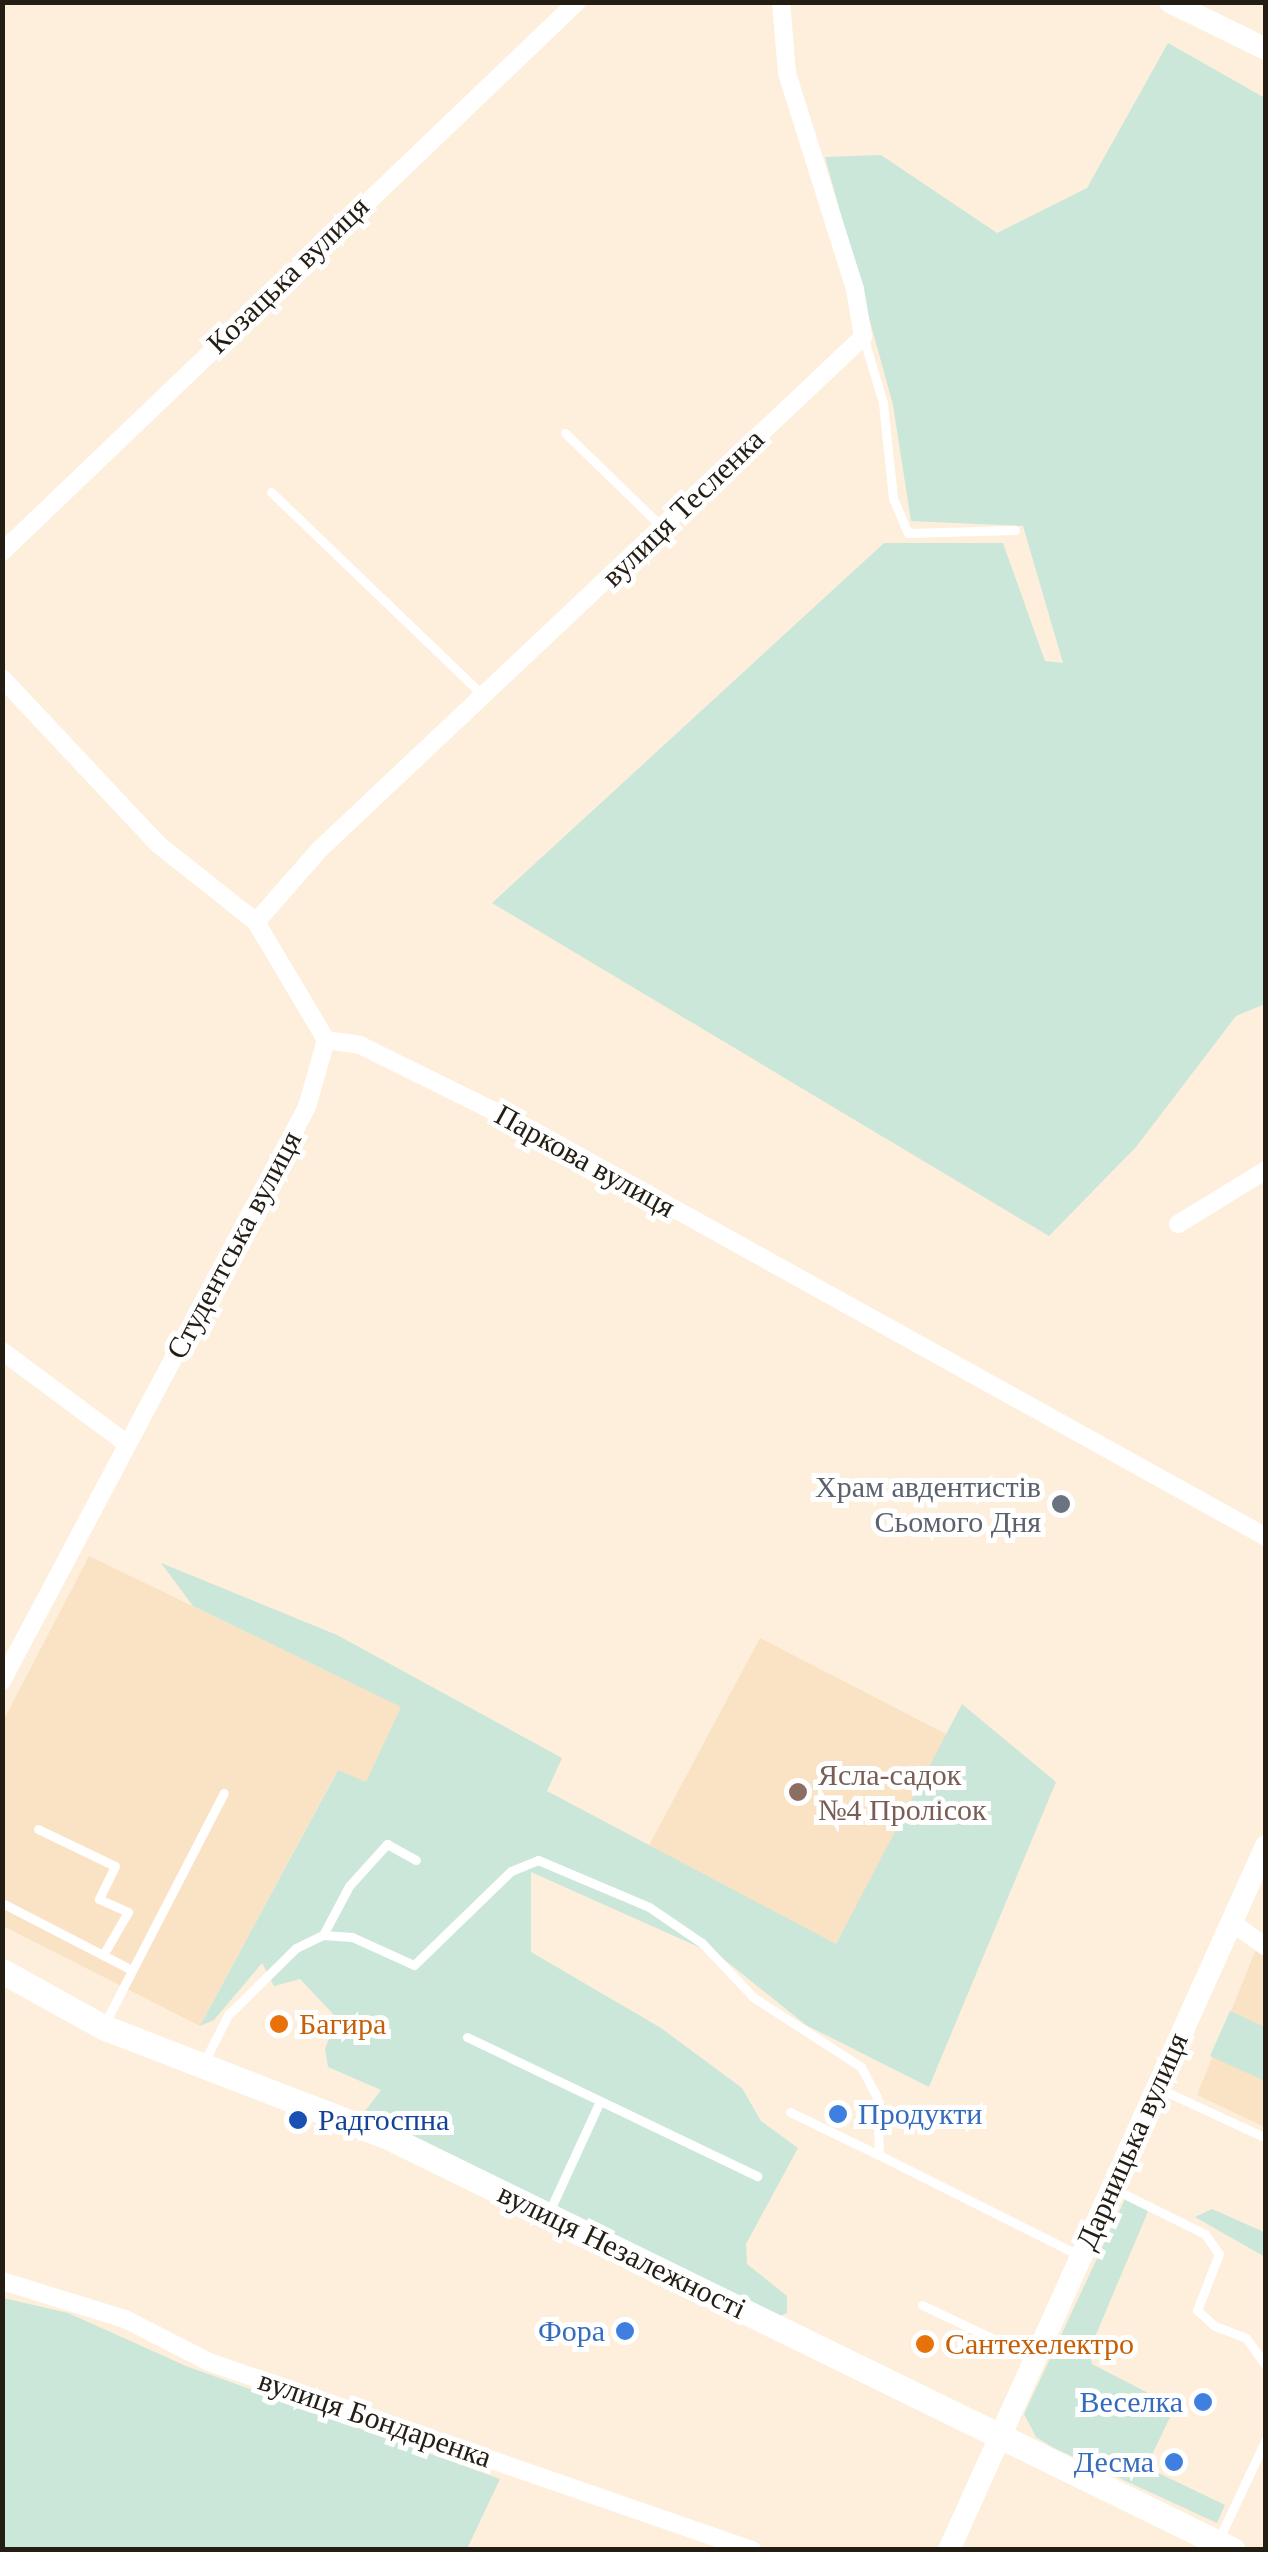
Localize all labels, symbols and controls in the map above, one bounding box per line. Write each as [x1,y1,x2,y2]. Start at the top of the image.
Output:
street label: Козацька вулиця [200,189,376,361]
street label: вулиця Тесленка [594,422,772,594]
street label: Паркова вулиця [489,1097,681,1225]
street label: Студентська вулиця [159,1125,309,1365]
place label: Храм авдентистів Сьомого Дня [815,1469,1041,1540]
marker: Храм авдентистів Сьомого Дня [1050,1493,1072,1515]
place label: Ясла-садок №4 Пролісок [818,1757,987,1828]
marker: Ясла-садок №4 Пролісок [787,1781,809,1803]
place label: Багира [299,2006,386,2042]
marker: Багира [268,2013,290,2035]
street label: Дарницька вулиця [1068,2027,1196,2255]
place label: Продукти [858,2096,982,2132]
place label: Радгоспна [318,2102,449,2138]
marker: Продукти [827,2103,849,2125]
marker: Радгоспна [287,2109,309,2131]
street label: вулиця Незалежності [492,2175,752,2327]
place label: Фора [538,2313,605,2349]
marker: Фора [614,2320,636,2342]
place label: Сантехелектро [945,2326,1134,2362]
marker: Сантехелектро [914,2333,936,2355]
street label: вулиця Бондаренка [254,2362,496,2476]
place label: Веселка [1080,2384,1183,2420]
marker: Веселка [1192,2391,1214,2413]
place label: Десма [1074,2444,1154,2480]
marker: Десма [1163,2451,1185,2473]

